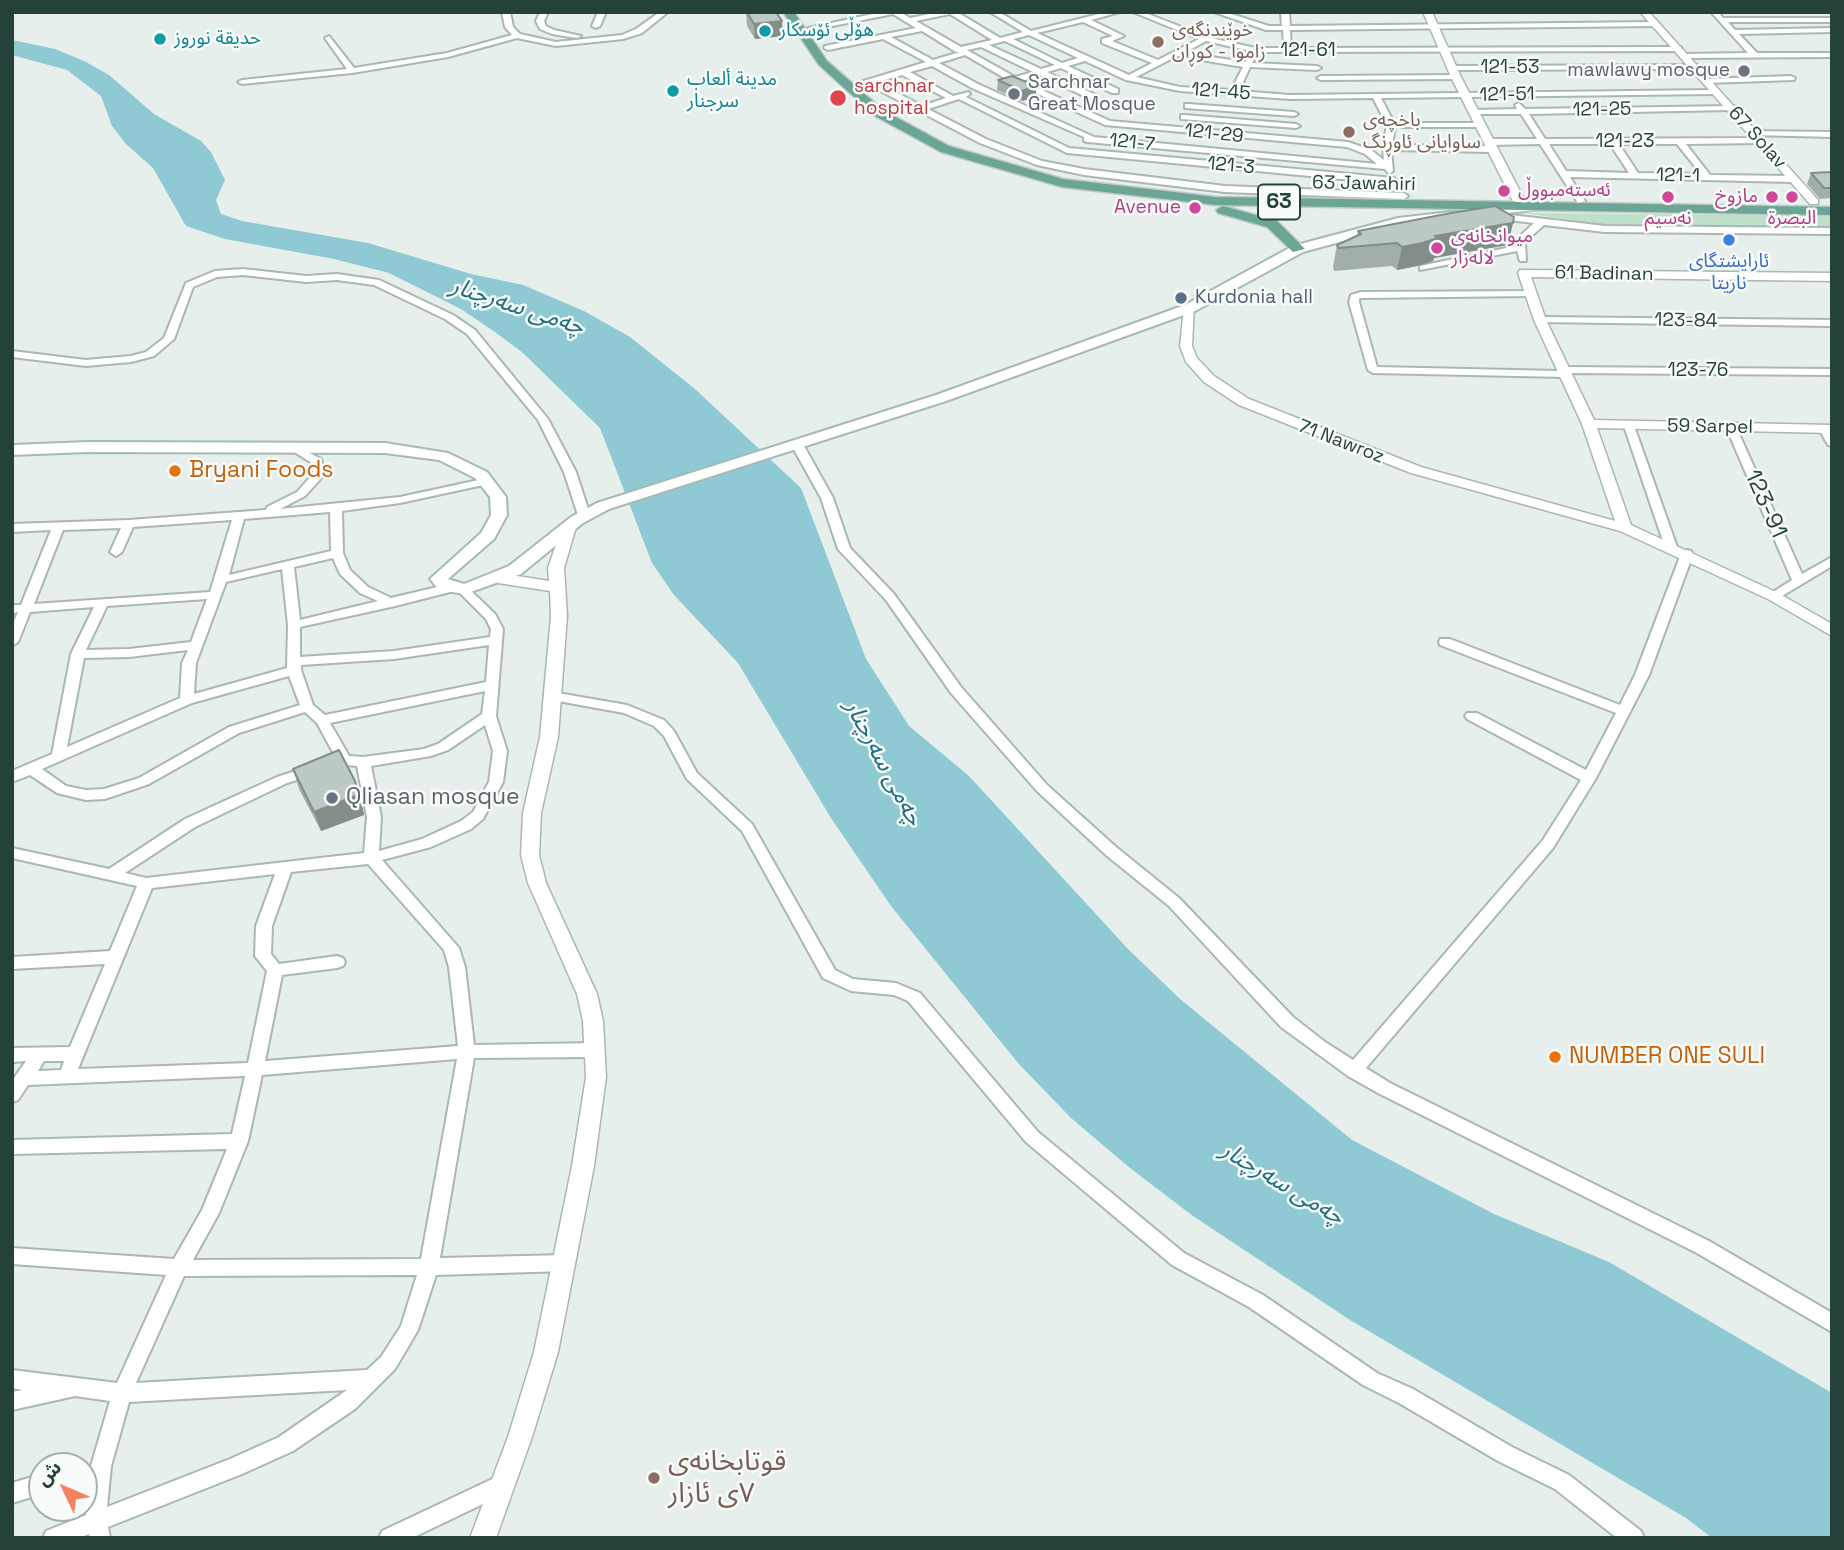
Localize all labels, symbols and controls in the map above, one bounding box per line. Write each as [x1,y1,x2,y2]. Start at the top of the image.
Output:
place label: هۆڵی ئۆسکار [779,20,874,42]
place label: خوێندنگەی زاموا - کوڕان [1172,20,1266,64]
marker: هۆڵی ئۆسکار [757,23,773,39]
place label: حديقة نوروز [174,28,261,50]
marker: حديقة نوروز [152,31,168,47]
marker: خوێندنگەی زاموا - کوڕان [1150,34,1166,50]
street label: 121-61 [1280,40,1336,62]
street label: 121-53 [1481,57,1539,79]
place label: mawlawy mosque [1567,60,1730,82]
marker: mawlawy mosque [1736,63,1752,79]
place label: مدينة ألعاب سرجنار [687,69,777,113]
place label: Sarchnar Great Mosque [1028,72,1156,116]
place label: sarchnar hospital [854,76,934,120]
street label: 121-45 [1191,79,1251,105]
marker: مدينة ألعاب سرجنار [665,83,681,99]
street label: 121-51 [1479,83,1535,107]
marker: Sarchnar Great Mosque [1006,86,1022,102]
marker: sarchnar hospital [828,88,848,108]
street label: 121-25 [1572,98,1632,122]
street label: 67 Solav [1723,102,1791,174]
place label: باخچەی ساوایانی ئاوڕنگ [1363,110,1481,154]
street label: 121-29 [1183,120,1245,148]
marker: باخچەی ساوایانی ئاوڕنگ [1341,124,1357,140]
street label: 121-7 [1108,129,1156,157]
street label: 121-23 [1596,131,1654,153]
street label: 121-3 [1206,153,1256,179]
street label: 121-1 [1656,164,1700,188]
street label: 63 Jawahiri [1312,172,1416,196]
place label: ئەستەمبووڵ [1518,180,1611,202]
marker: ئەستەمبووڵ [1496,183,1512,199]
road number: 63 [1258,184,1300,220]
place label: مازوخ [1715,186,1758,208]
marker: نەسیم [1660,189,1676,205]
marker: مازوخ [1764,189,1780,205]
marker: البصرة [1784,189,1800,205]
place label: Avenue [1114,197,1181,219]
marker: Avenue [1187,200,1203,216]
place label: نەسیم [1644,208,1692,230]
place label: البصرة [1768,208,1816,230]
place label: میوانخانەی لالەزار [1451,226,1533,270]
marker: ئارایشتگای ناریتا [1721,232,1737,248]
marker: میوانخانەی لالەزار [1429,240,1445,256]
place label: ئارایشتگای ناریتا [1689,251,1769,295]
street label: 61 Badinan [1554,262,1654,286]
water label: چەمی سەرچنار [447,272,587,342]
place label: Kurdonia hall [1195,287,1313,309]
marker: Kurdonia hall [1173,290,1189,306]
street label: 123-84 [1654,309,1718,333]
street label: 123-76 [1668,360,1728,382]
street label: 71 Nawroz [1295,415,1387,469]
street label: 59 Sarpel [1667,415,1753,439]
place label: Bryani Foods [189,457,333,485]
marker: Bryani Foods [167,463,183,479]
street label: 123-91 [1738,466,1792,542]
water label: چەمی سەرچنار [838,695,928,831]
place label: Qliasan mosque [346,784,520,812]
marker: Qliasan mosque [324,790,340,806]
place label: NUMBER ONE SULI [1569,1043,1765,1071]
marker: NUMBER ONE SULI [1547,1049,1563,1065]
water label: چەمی سەرچنار [1215,1136,1349,1232]
place label: قوتابخانەی ٧ی ئازار [668,1445,786,1511]
north arrow [28,1452,98,1522]
text: ش [31,1455,67,1492]
marker: قوتابخانەی ٧ی ئازار [646,1470,662,1486]

